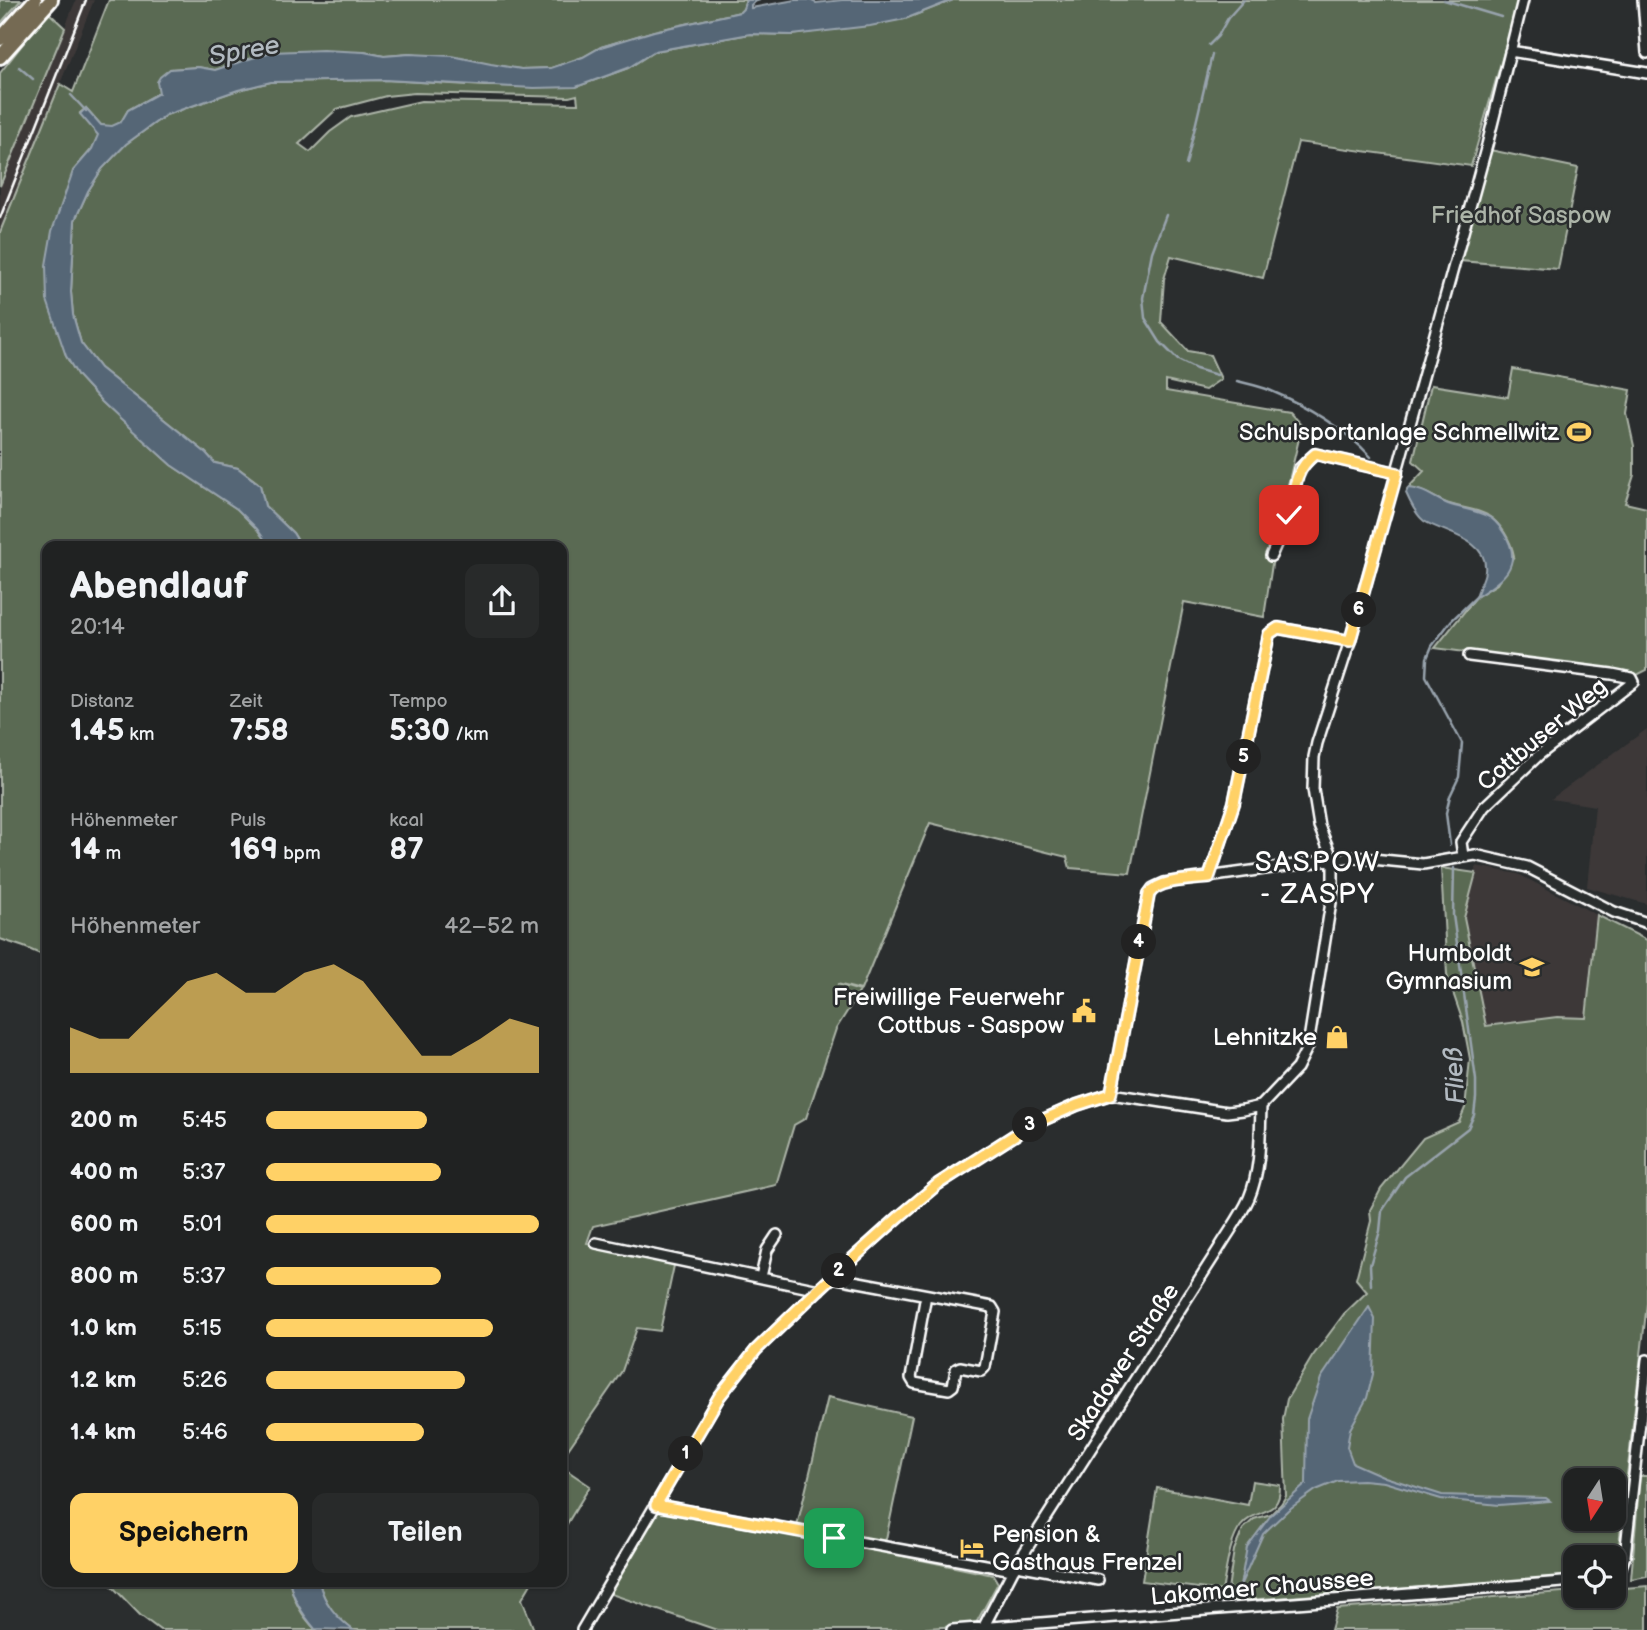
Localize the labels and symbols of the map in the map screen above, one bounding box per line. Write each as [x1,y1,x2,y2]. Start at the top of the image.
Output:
water label: Spree [206,30,282,73]
park label: Friedhof Saspow [1431,201,1611,230]
place label: Schulsportanlage Schmellwitz [1239,418,1560,447]
sports icon: Schulsportanlage Schmellwitz [1565,418,1593,446]
pin [1259,485,1319,545]
pin: 6 [1342,592,1376,628]
street label: Cottbuser Weg [1471,672,1613,797]
pin: 5 [1226,740,1262,774]
district label: SASPOW - ZASPY [1255,846,1381,911]
pin: 4 [1122,925,1156,960]
place label: Humboldt Gymnasium [1385,939,1513,996]
school or university icon: Humboldt Gymnasium [1518,953,1546,981]
place label: Freiwillige Feuerwehr Cottbus - Saspow [833,983,1064,1040]
public building icon: Freiwillige Feuerwehr Cottbus - Saspow [1070,997,1098,1025]
place label: Lehnitzke [1213,1023,1317,1052]
shop icon: Lehnitzke [1323,1023,1351,1051]
water label: Fließ [1439,1046,1472,1105]
pin: 3 [1012,1108,1048,1142]
pin: 2 [822,1254,856,1288]
street label: Skadower Straße [1061,1278,1185,1447]
pin: 1 [668,1436,704,1472]
north arrow [1563,1468,1626,1531]
pin [804,1508,864,1568]
place label: Pension & Gasthaus Frenzel [992,1520,1182,1577]
hotel icon: Pension & Gasthaus Frenzel [958,1534,986,1562]
street label: Lakomaer Chaussee [1149,1563,1375,1612]

